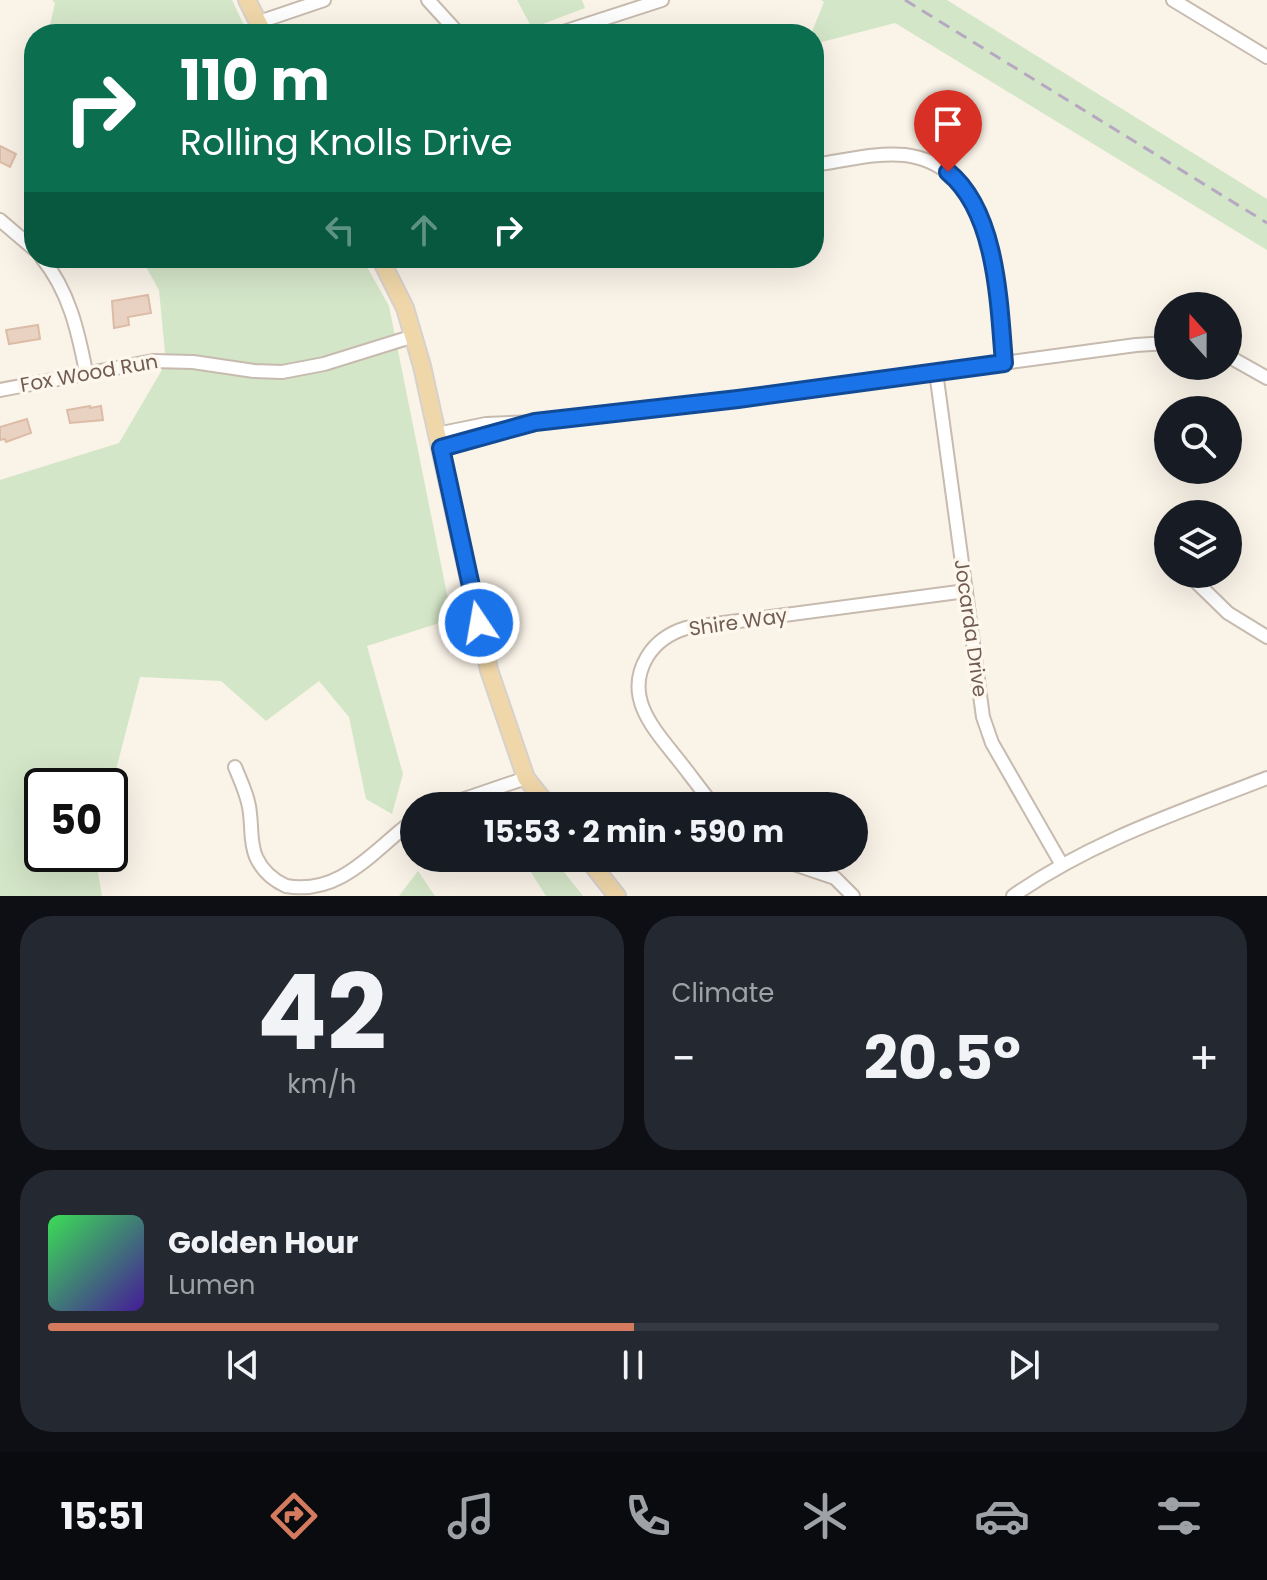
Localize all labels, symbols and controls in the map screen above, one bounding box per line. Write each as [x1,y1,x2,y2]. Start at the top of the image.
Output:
text: 110 m [180,41,330,120]
icon: right [48,56,152,160]
pin [914,90,982,172]
icon: arrive [926,102,970,146]
text: Rolling Knolls Drive [180,117,513,168]
icon: left [318,208,362,252]
icon: ahead [402,208,446,252]
icon: right [486,208,530,252]
north arrow [1154,292,1242,380]
map controls [1154,292,1242,588]
street label: Fox Wood Run [18,347,160,399]
button: search [1154,396,1242,484]
button: layers [1154,500,1242,588]
street label: Jocarda Drive [947,557,995,699]
position arrow [437,581,521,665]
street label: Shire Way [687,601,789,643]
speed limit sign: 50 [24,768,128,872]
text: 15:53 · 2 min · 590 m [484,810,784,853]
text: 42 [257,940,387,1085]
text: Climate [672,975,774,1011]
text: 20.5° [864,1016,1021,1100]
text: − [672,1028,696,1089]
text: + [1189,1028,1219,1089]
text: km/h [287,1066,356,1102]
text: Golden Hour [168,1221,358,1264]
text: Lumen [168,1267,255,1303]
icon: previous [221,1343,265,1387]
icon: pause [611,1343,655,1387]
icon: next [1002,1343,1046,1387]
icon: directions [266,1488,322,1544]
icon: music [443,1488,499,1544]
icon: phone [620,1488,676,1544]
icon: climate [797,1488,853,1544]
icon: car [974,1488,1030,1544]
icon: filters [1151,1488,1207,1544]
text: 15:51 [60,1491,145,1542]

